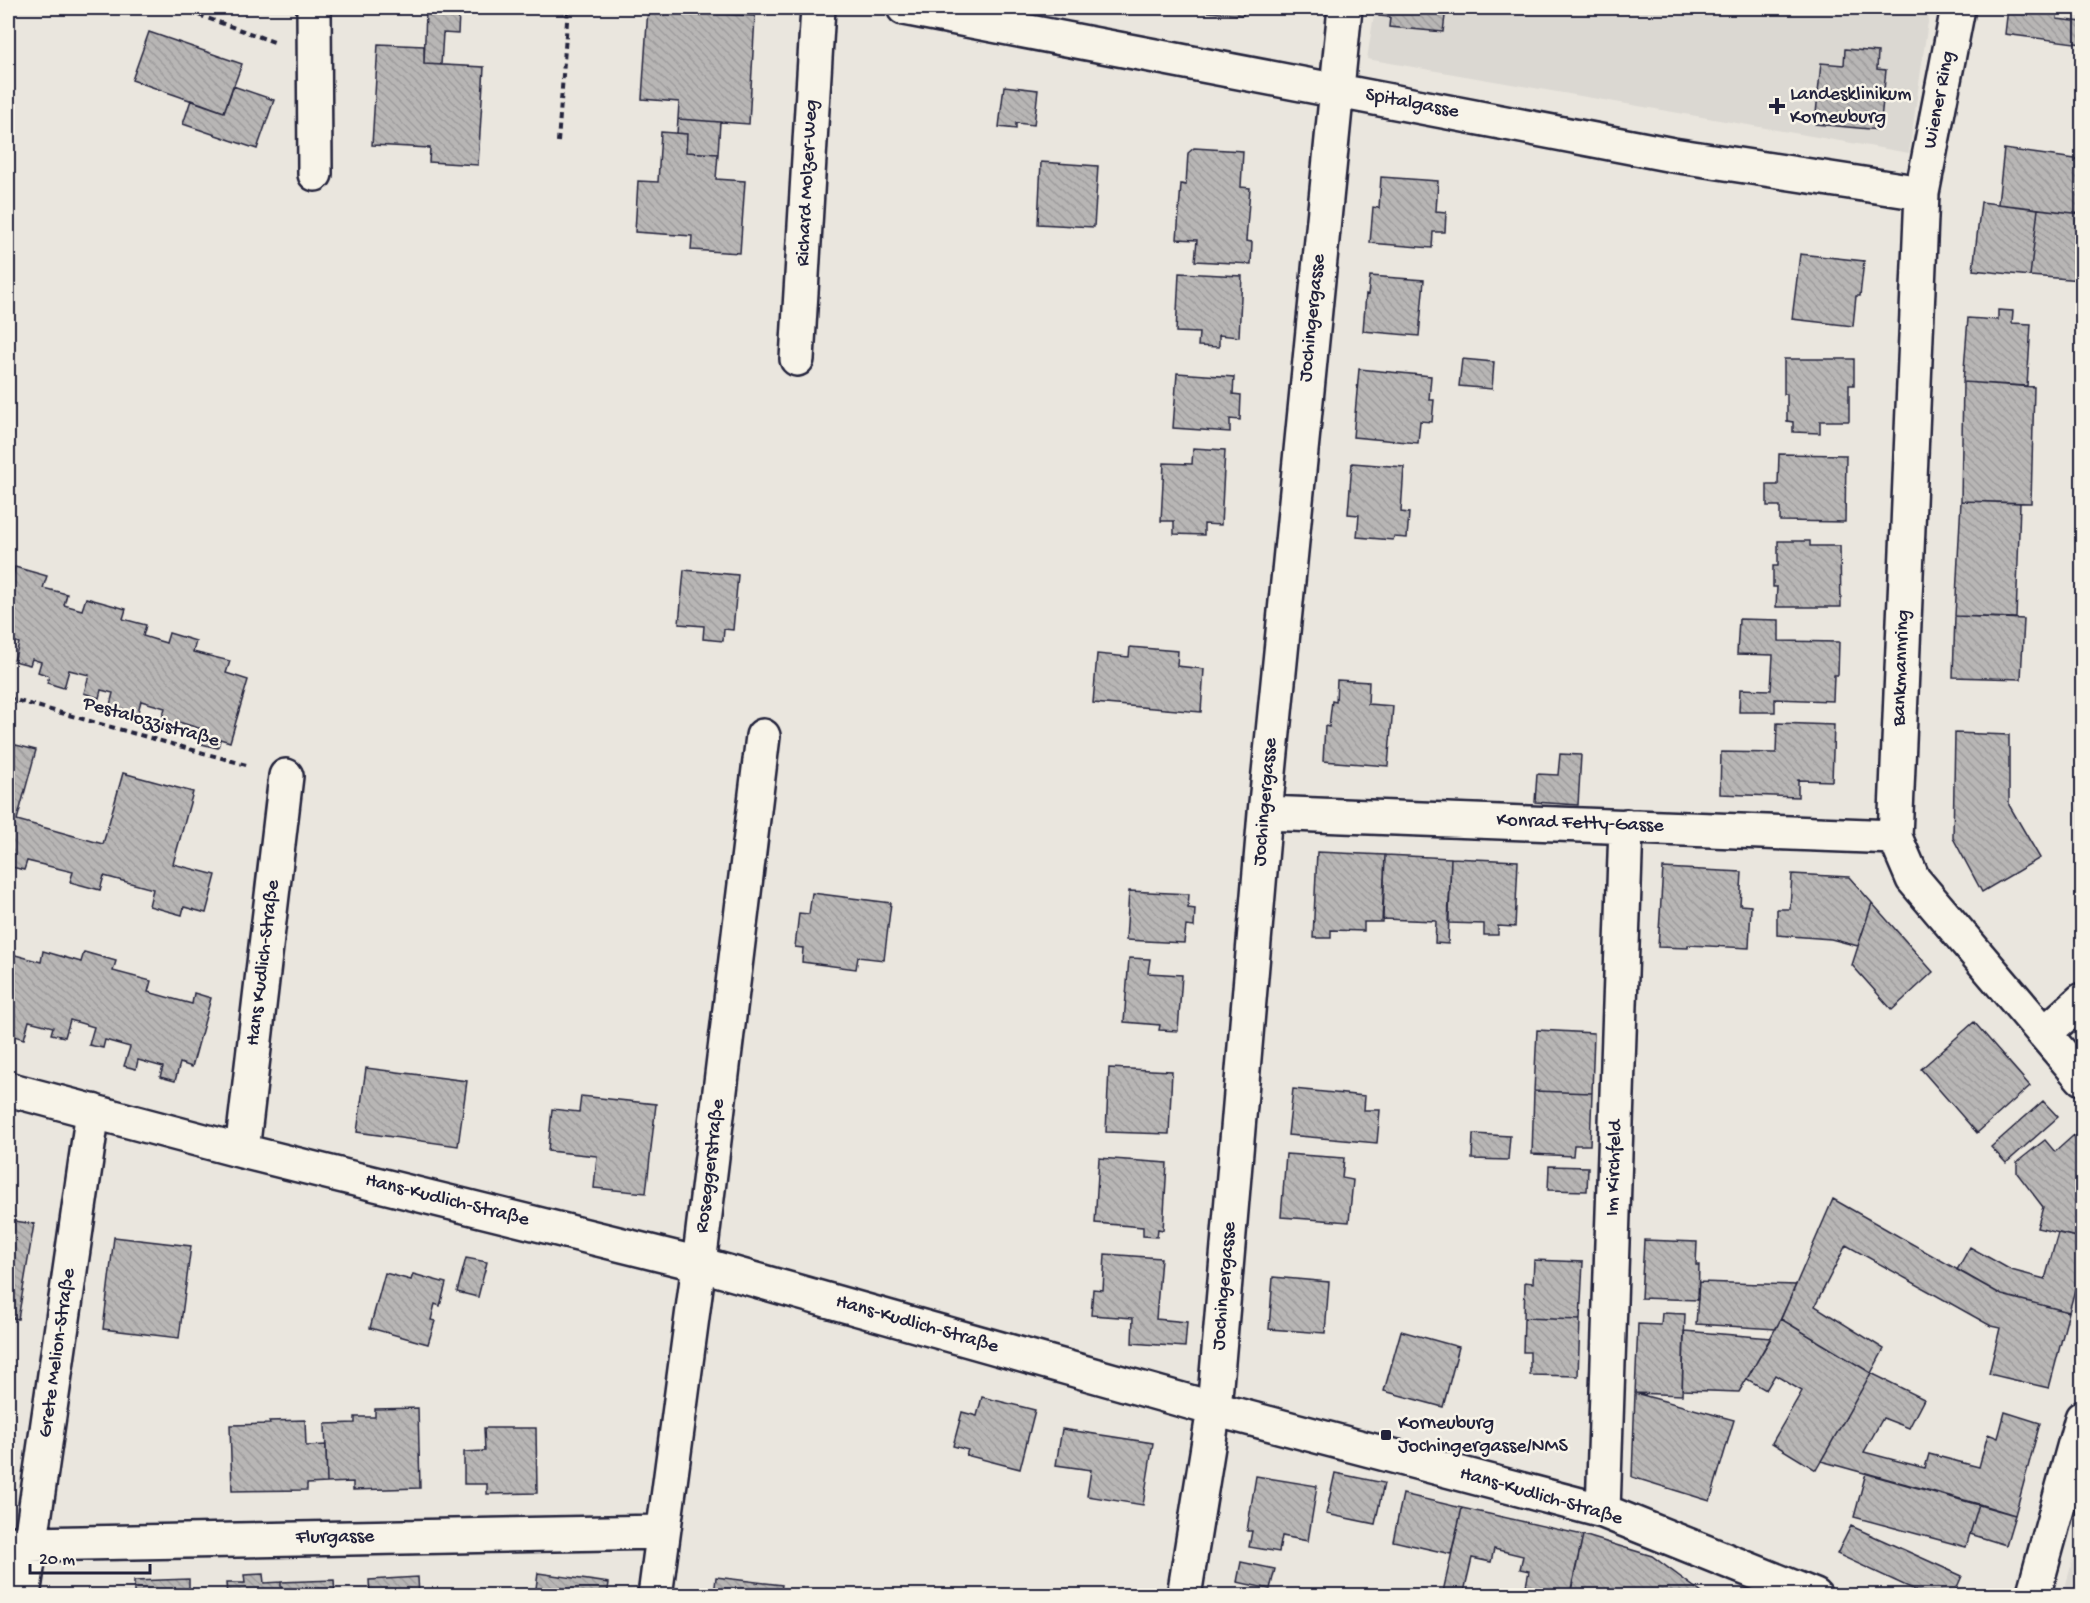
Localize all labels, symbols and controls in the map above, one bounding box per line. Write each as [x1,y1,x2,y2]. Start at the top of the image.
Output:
street label: Wiener Ring [1919,49,1961,151]
street label: Spitalgasse [1363,84,1461,124]
place label: Landesklinikum Korneuburg [1790,84,1911,130]
marker: Landesklinikum Korneuburg [1768,97,1786,115]
street label: Richard Molzer-Weg [792,99,824,267]
street label: Jochingergasse [1295,252,1331,383]
street label: Bankmannring [1888,609,1916,728]
street label: Pestalozzistraße [79,692,223,754]
street label: Jochingergasse [1249,736,1283,867]
street label: Konrad Fetty-Gasse [1496,810,1665,838]
street label: Hans Kudlich-Straße [242,878,286,1047]
street label: Roseggerstraße [691,1097,731,1234]
street label: Im Kirchfeld [1602,1117,1628,1217]
street label: Hans-Kudlich-Straße [362,1169,532,1233]
street label: Jochingergasse [1208,1220,1242,1351]
street label: Grete Melion-Straße [35,1266,81,1439]
street label: Hans-Kudlich-Straße [833,1291,1002,1359]
place label: Korneuburg Jochingergasse/NMS [1398,1413,1568,1459]
marker: Korneuburg Jochingergasse/NMS [1379,1428,1393,1442]
street label: Hans-Kudlich-Straße [1457,1463,1626,1531]
street label: Flurgasse [294,1526,375,1550]
scale bar [30,1537,150,1575]
text: 20 m [39,1550,75,1571]

